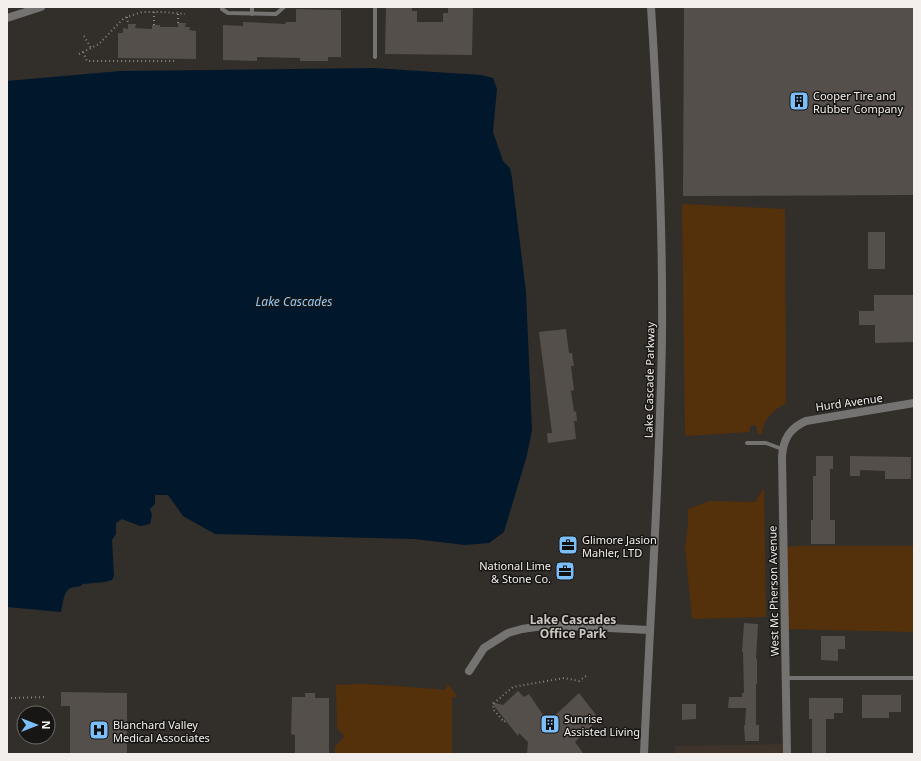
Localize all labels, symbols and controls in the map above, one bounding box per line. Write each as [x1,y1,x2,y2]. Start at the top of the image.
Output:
place label: Cooper Tire and Rubber Company [813,88,903,116]
building icon: Cooper Tire and Rubber Company [788,90,810,112]
water label: Lake Cascades [256,293,332,310]
street label: Lake Cascade Parkway [640,321,658,438]
street label: Hurd Avenue [815,390,883,414]
street label: West Mc Pherson Avenue [764,525,782,657]
place label: Glimore Jasion Mahler, LTD [582,532,657,560]
office icon: Glimore Jasion Mahler, LTD [557,534,579,556]
place label: National Lime & Stone Co. [479,558,551,586]
office icon: National Lime & Stone Co. [554,560,576,582]
district label: Lake Cascades Office Park [530,611,616,642]
north arrow [16,705,56,745]
place label: Sunrise Assisted Living [564,711,640,739]
building icon: Sunrise Assisted Living [539,713,561,735]
place label: Blanchard Valley Medical Associates [113,717,210,745]
hospital icon: Blanchard Valley Medical Associates [88,719,110,741]
text: N [39,721,54,729]

